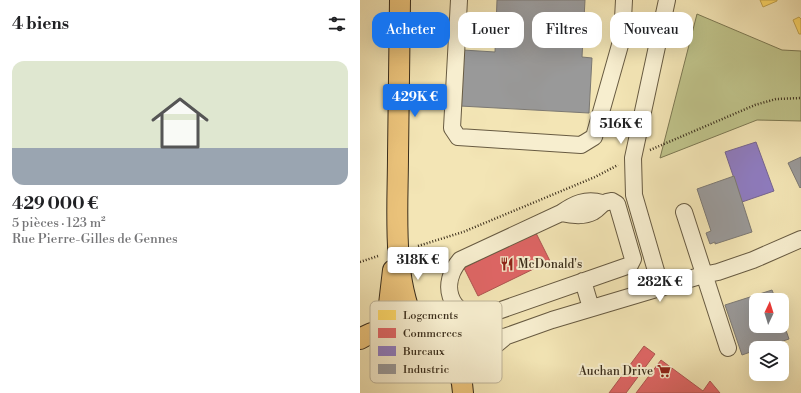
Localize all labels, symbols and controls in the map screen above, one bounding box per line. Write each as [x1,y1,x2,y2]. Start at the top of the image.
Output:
chip: Acheter [372,12,450,48]
chip: Louer [458,12,524,48]
chip: Filtres [532,12,602,48]
chip: Nouveau [610,12,693,48]
text: 4 biens [12,13,69,35]
icon: filters [326,13,348,35]
pin: 429K € [382,84,448,118]
icon: home [144,87,216,159]
text: 429K € [392,89,438,105]
pin: 516K € [588,111,654,145]
text: 516K € [599,116,643,132]
text: 429 000 € [12,193,98,215]
text: 5 pièces · 123 m² [12,215,106,231]
text: Rue Pierre-Gilles de Gennes [12,231,178,247]
pin: 318K € [385,247,451,281]
text: 318K € [397,252,439,268]
restaurant icon: McDonald's [499,256,515,272]
place label: McDonald's [518,257,582,272]
pin: 282K € [627,269,693,303]
text: 282K € [637,274,683,290]
north arrow [749,293,789,333]
map controls [749,293,789,381]
legend [370,301,502,383]
text: Logements [403,309,458,323]
text: Commerces [403,327,462,341]
button: layers [749,341,789,381]
text: Bureaux [402,345,445,359]
text: Industrie [403,363,450,377]
supermarket icon: Auchan Drive [656,363,672,379]
place label: Auchan Drive [578,364,653,379]

